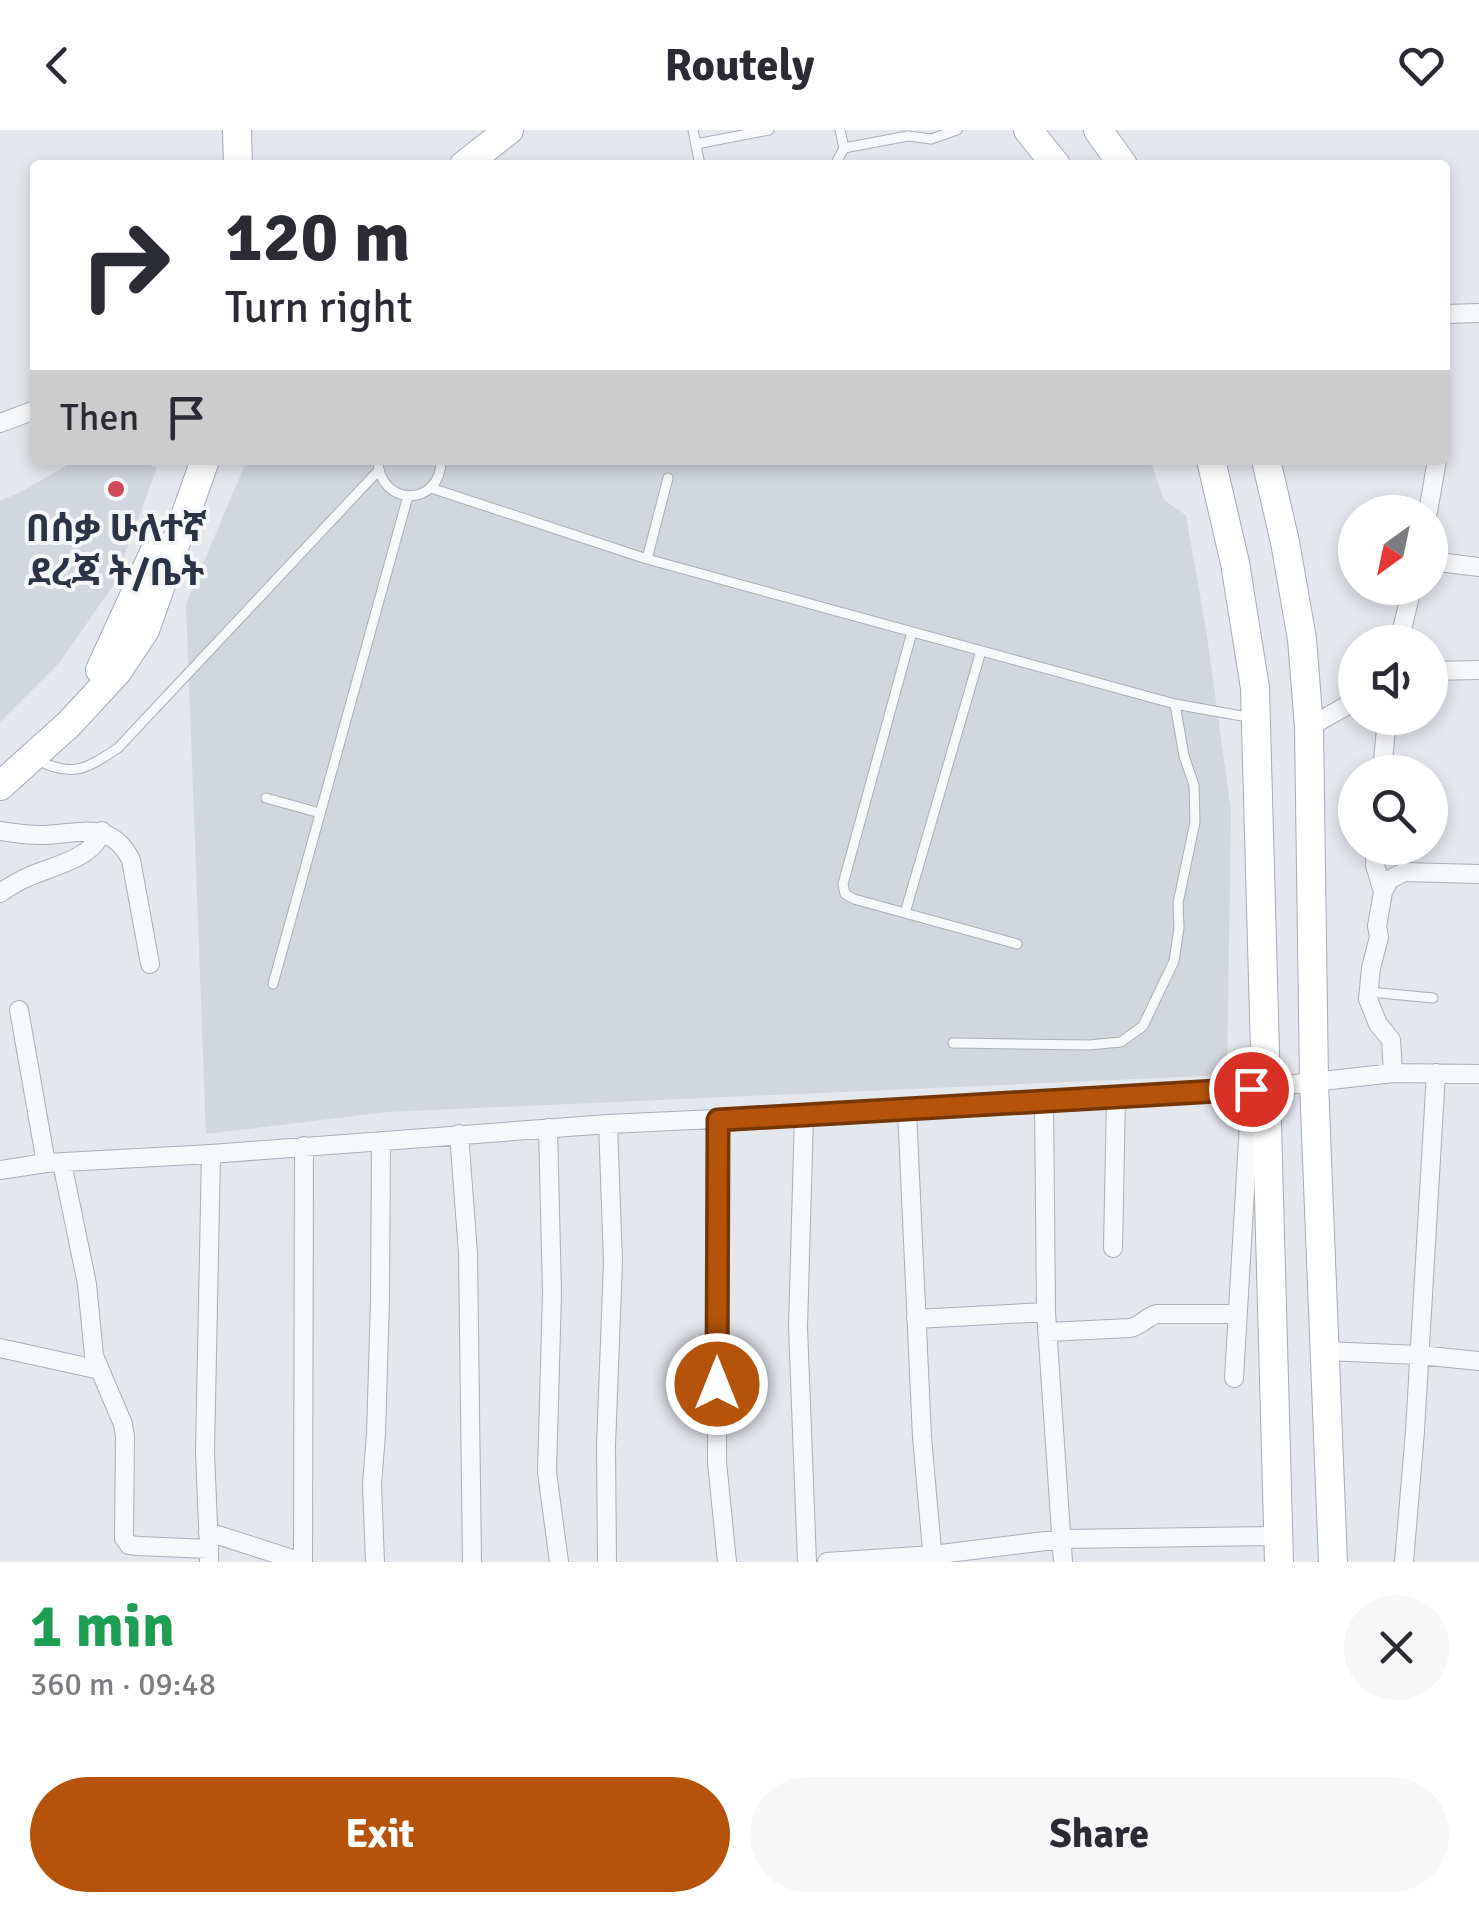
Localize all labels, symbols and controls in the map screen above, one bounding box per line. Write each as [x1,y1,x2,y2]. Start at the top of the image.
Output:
icon: back [30,38,85,93]
text: Routely [665,38,814,93]
icon: heart [1394,38,1449,93]
text: 120 m [225,194,410,280]
icon: right [60,200,190,330]
text: Turn right [225,280,413,335]
icon: arrive [159,390,214,445]
text: Then [60,394,139,441]
marker: በሰቃ ሁለተኛ ደረጃ ት/ቤት [105,478,127,500]
north arrow [1338,495,1448,605]
map controls [1338,495,1448,865]
place label: በሰቃ ሁለተኛ ደረጃ ት/ቤት [25,505,207,596]
button: sound [1338,625,1448,735]
button: search [1338,755,1448,865]
pin [1209,1047,1294,1132]
icon: arrive [1224,1062,1279,1117]
position arrow [665,1332,769,1436]
text: 1 min [30,1590,175,1664]
button: close [1344,1595,1449,1700]
text: 360 m · 09:48 [30,1665,216,1704]
button: Exit [30,1777,730,1892]
button: Share [750,1777,1449,1892]

